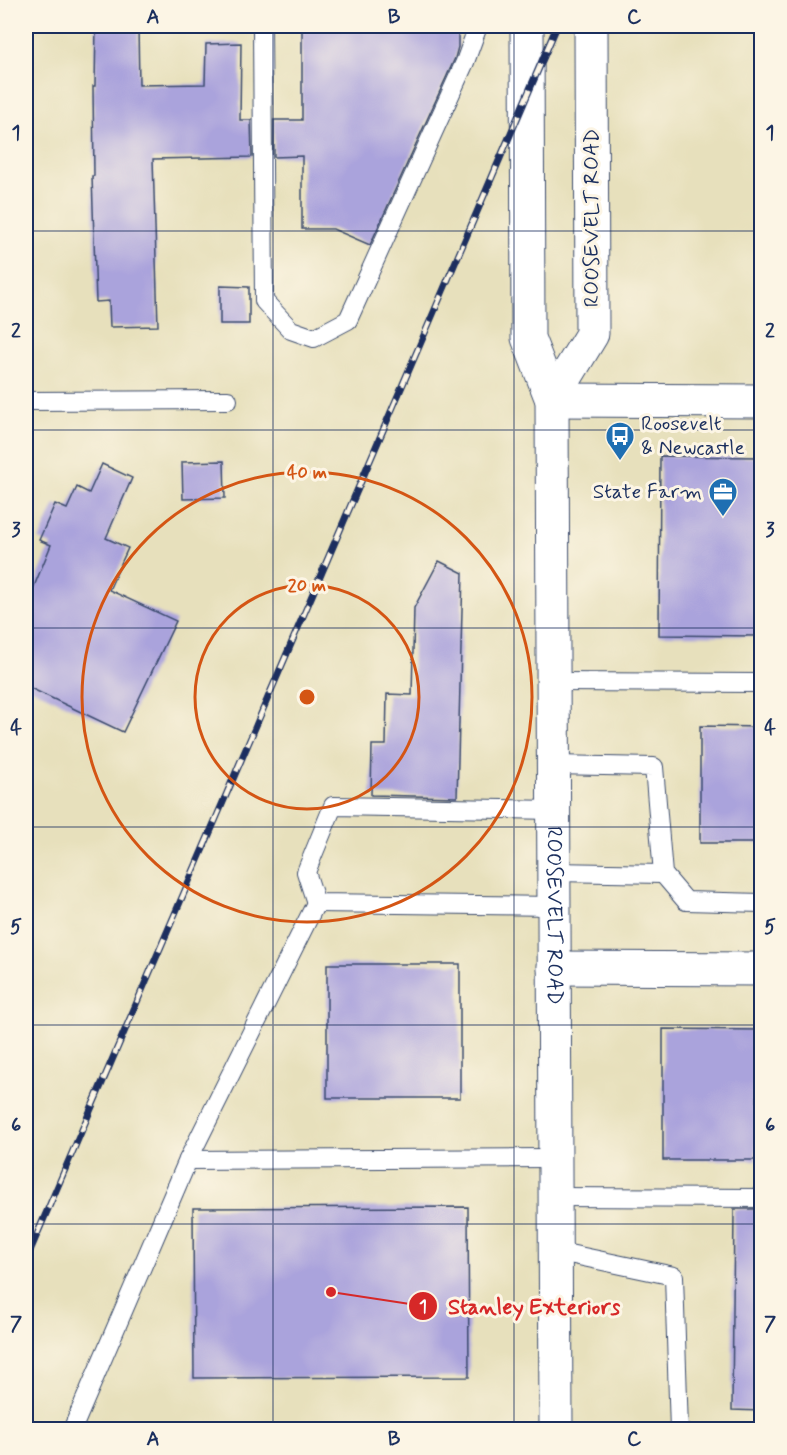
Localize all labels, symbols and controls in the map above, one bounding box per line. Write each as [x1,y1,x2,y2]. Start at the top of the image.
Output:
text: A [146,4,160,31]
text: B [388,4,401,31]
text: C [627,4,642,31]
text: 1 [12,120,20,147]
text: 1 [766,120,774,147]
street label: ROOSEVELT ROAD [578,129,606,307]
text: 2 [11,318,21,345]
text: 2 [765,318,775,345]
place label: Roosevelt & Newcastle [641,410,745,462]
bus stop icon: Roosevelt & Newcastle [604,420,636,462]
text: 40 m [287,461,327,485]
office icon: State Farm [707,476,739,518]
place label: State Farm [593,478,702,506]
text: 3 [11,517,21,544]
text: 3 [765,517,775,544]
text: 20 m [288,574,326,598]
centre of rings [297,687,317,707]
text: 4 [10,715,22,742]
text: 4 [764,715,776,742]
street label: ROOSEVELT ROAD [540,826,568,1005]
text: 5 [10,914,22,941]
text: 5 [764,914,776,941]
text: 6 [11,1112,21,1139]
text: 6 [765,1112,775,1139]
callout: Stanley Exteriors [408,1286,631,1326]
text: Stanley Exteriors [448,1294,620,1322]
text: 1 [419,1295,427,1319]
text: 7 [10,1311,22,1338]
text: 7 [764,1311,776,1338]
text: A [146,1426,160,1453]
text: B [388,1426,401,1453]
text: C [627,1426,642,1453]

